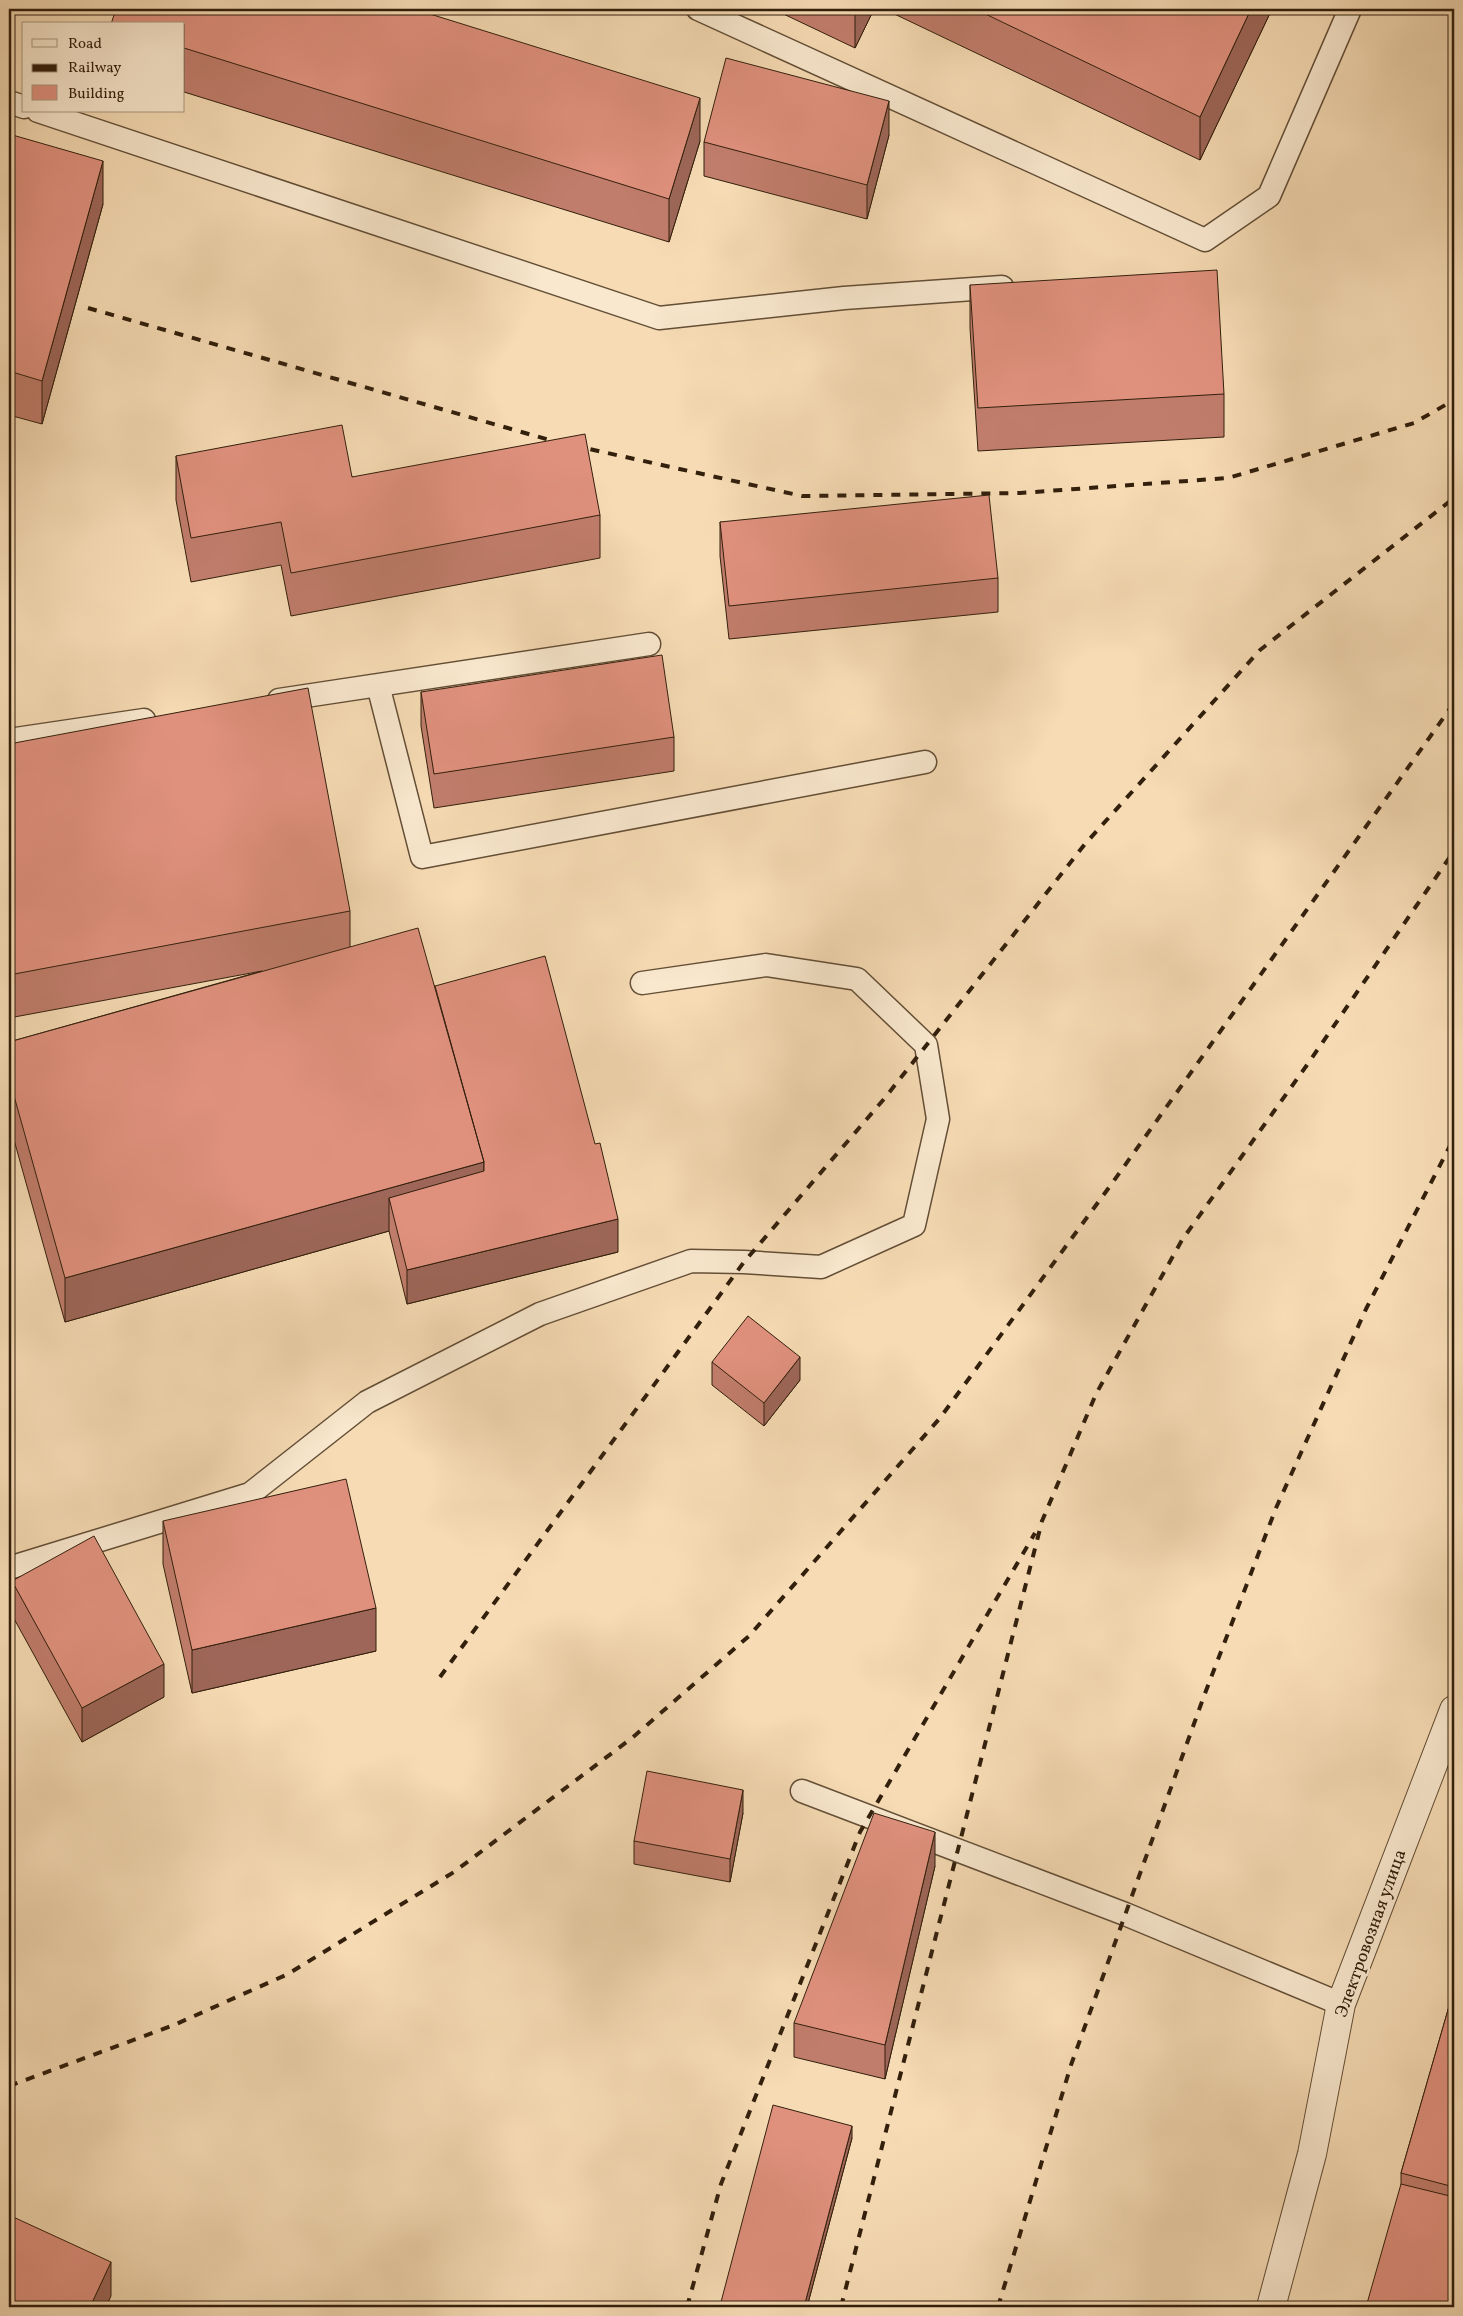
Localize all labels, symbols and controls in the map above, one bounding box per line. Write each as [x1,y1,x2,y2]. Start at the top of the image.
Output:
legend [22,22,185,112]
text: Road [68,34,102,55]
text: Railway [68,58,121,79]
text: Building [68,84,125,105]
street label: Электровозная улица [1329,1846,1413,2021]

